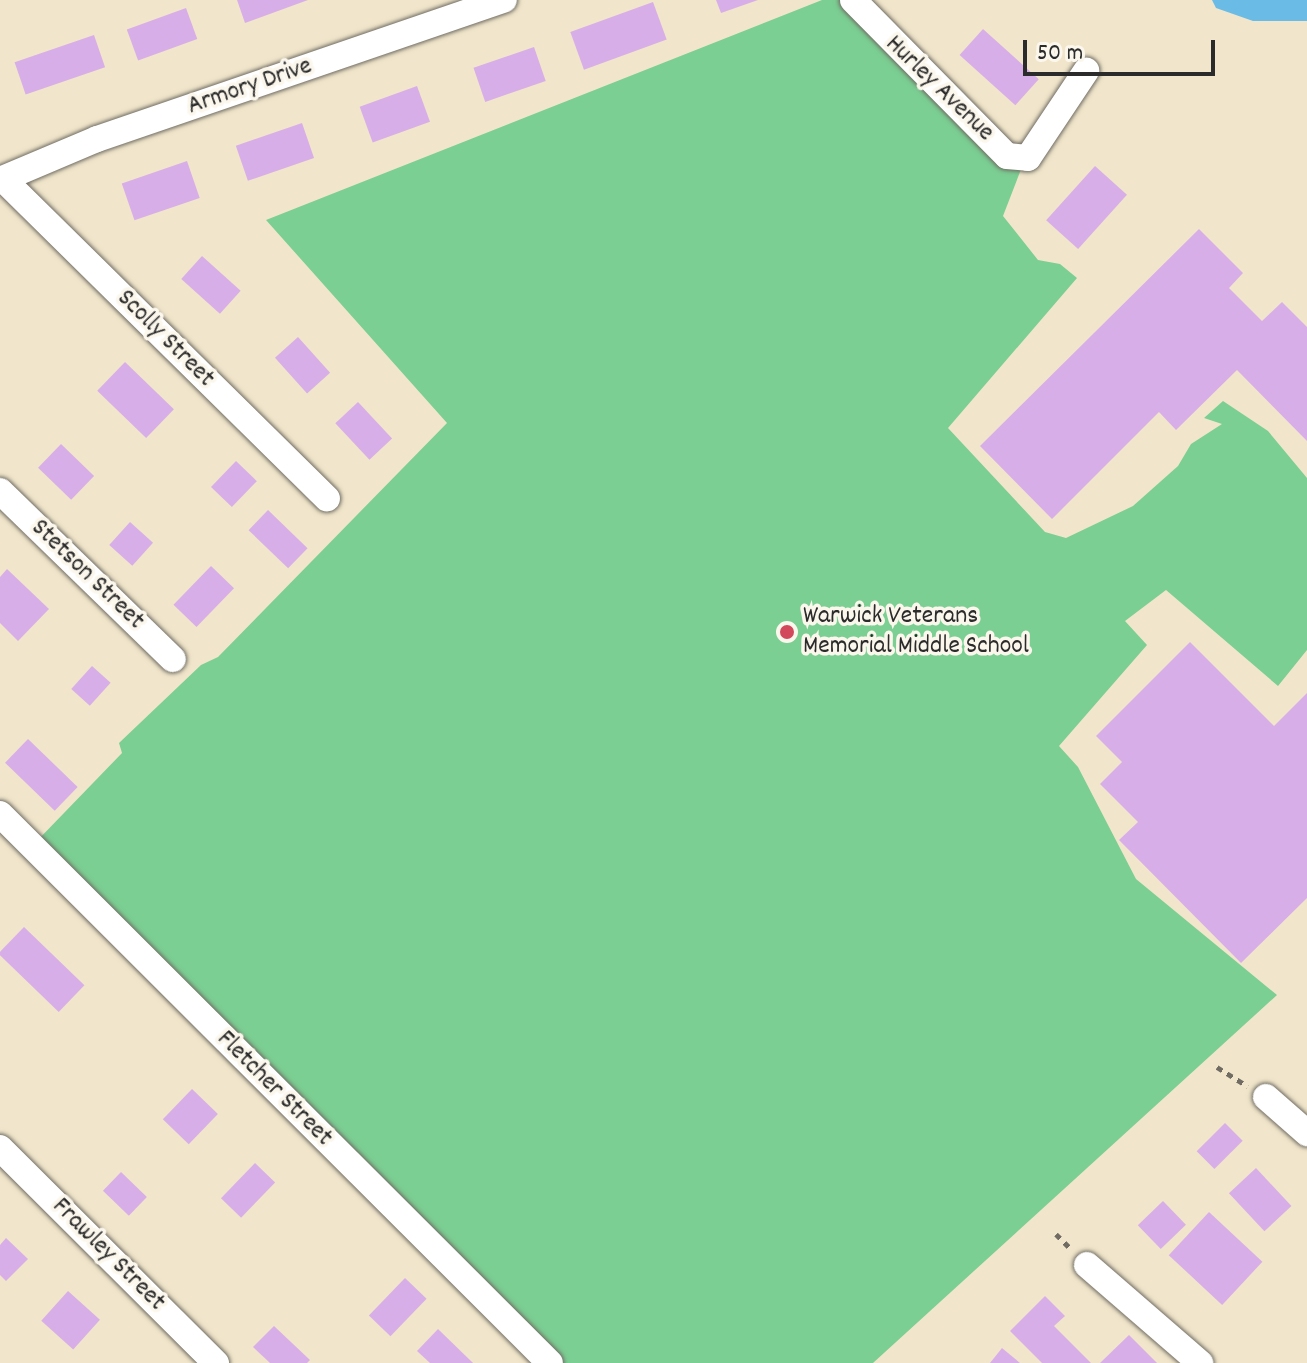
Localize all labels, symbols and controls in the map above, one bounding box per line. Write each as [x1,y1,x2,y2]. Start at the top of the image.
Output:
scale bar [1027,24,1219,74]
street label: Hurley Avenue [878,29,1000,149]
text: 50 m [1037,37,1083,71]
street label: Armory Drive [184,51,316,123]
street label: Scolly Street [110,284,220,394]
street label: Stetson Street [24,513,150,637]
place label: Warwick Veterans Memorial Middle School [803,601,1029,662]
marker: Warwick Veterans Memorial Middle School [778,623,796,641]
street label: Fletcher Street [209,1024,339,1154]
street label: Frawley Street [45,1192,171,1318]

